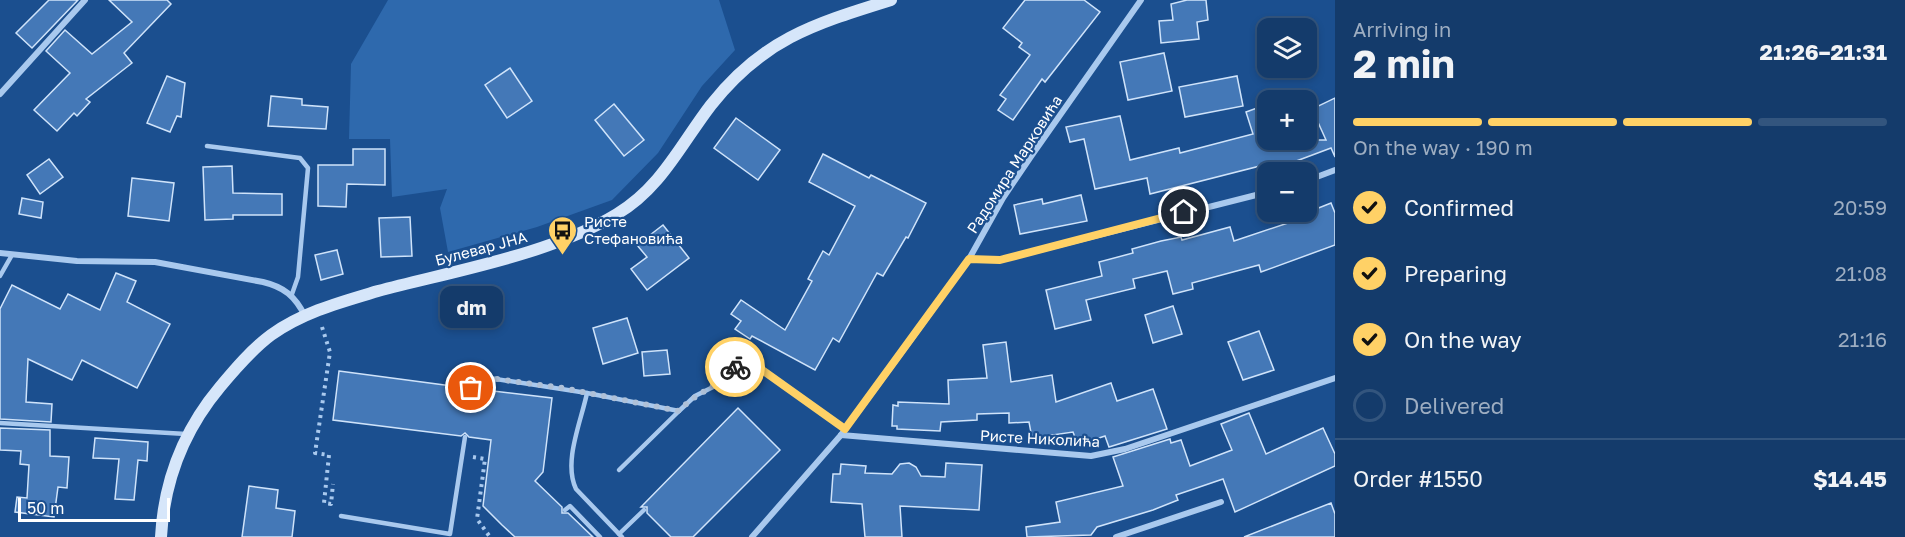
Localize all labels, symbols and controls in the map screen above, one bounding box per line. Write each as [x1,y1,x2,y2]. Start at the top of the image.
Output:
text: Arriving in [1353,17,1451,41]
map controls [1257,18,1317,222]
button: layers [1257,18,1317,78]
text: 21:26–21:31 [1760,38,1887,65]
text: 2 min [1353,40,1455,87]
button: + [1257,90,1317,150]
street label: Радомира Марковића [963,92,1065,236]
text: On the way · 190 m [1353,135,1533,159]
button: − [1257,162,1317,222]
pin [1158,186,1209,237]
icon: check [1353,191,1386,224]
text: Confirmed [1404,194,1514,221]
icon: home [1167,195,1200,228]
text: 20:59 [1833,195,1887,219]
place label: Ристе Стефановића [584,212,683,247]
bus stop icon: Ристе Стефановића [547,214,579,256]
street label: Булевар ЈНА [433,227,529,269]
icon: check [1353,257,1386,290]
text: Preparing [1404,260,1507,287]
text: 21:08 [1835,261,1887,285]
callout: dm [440,286,502,328]
text: dm [457,295,486,319]
icon: check [1353,323,1386,356]
text: On the way [1404,326,1522,353]
text: 21:16 [1838,327,1887,351]
courier [705,337,765,397]
icon: bike [719,351,752,384]
pin [445,362,496,413]
icon: bag [454,371,487,404]
text: Delivered [1404,392,1504,419]
street label: Ристе Николића [979,426,1101,450]
text: Order #1550 [1353,465,1483,492]
text: $14.45 [1813,465,1887,492]
scale bar [18,495,170,522]
text: 50 m [27,498,64,518]

